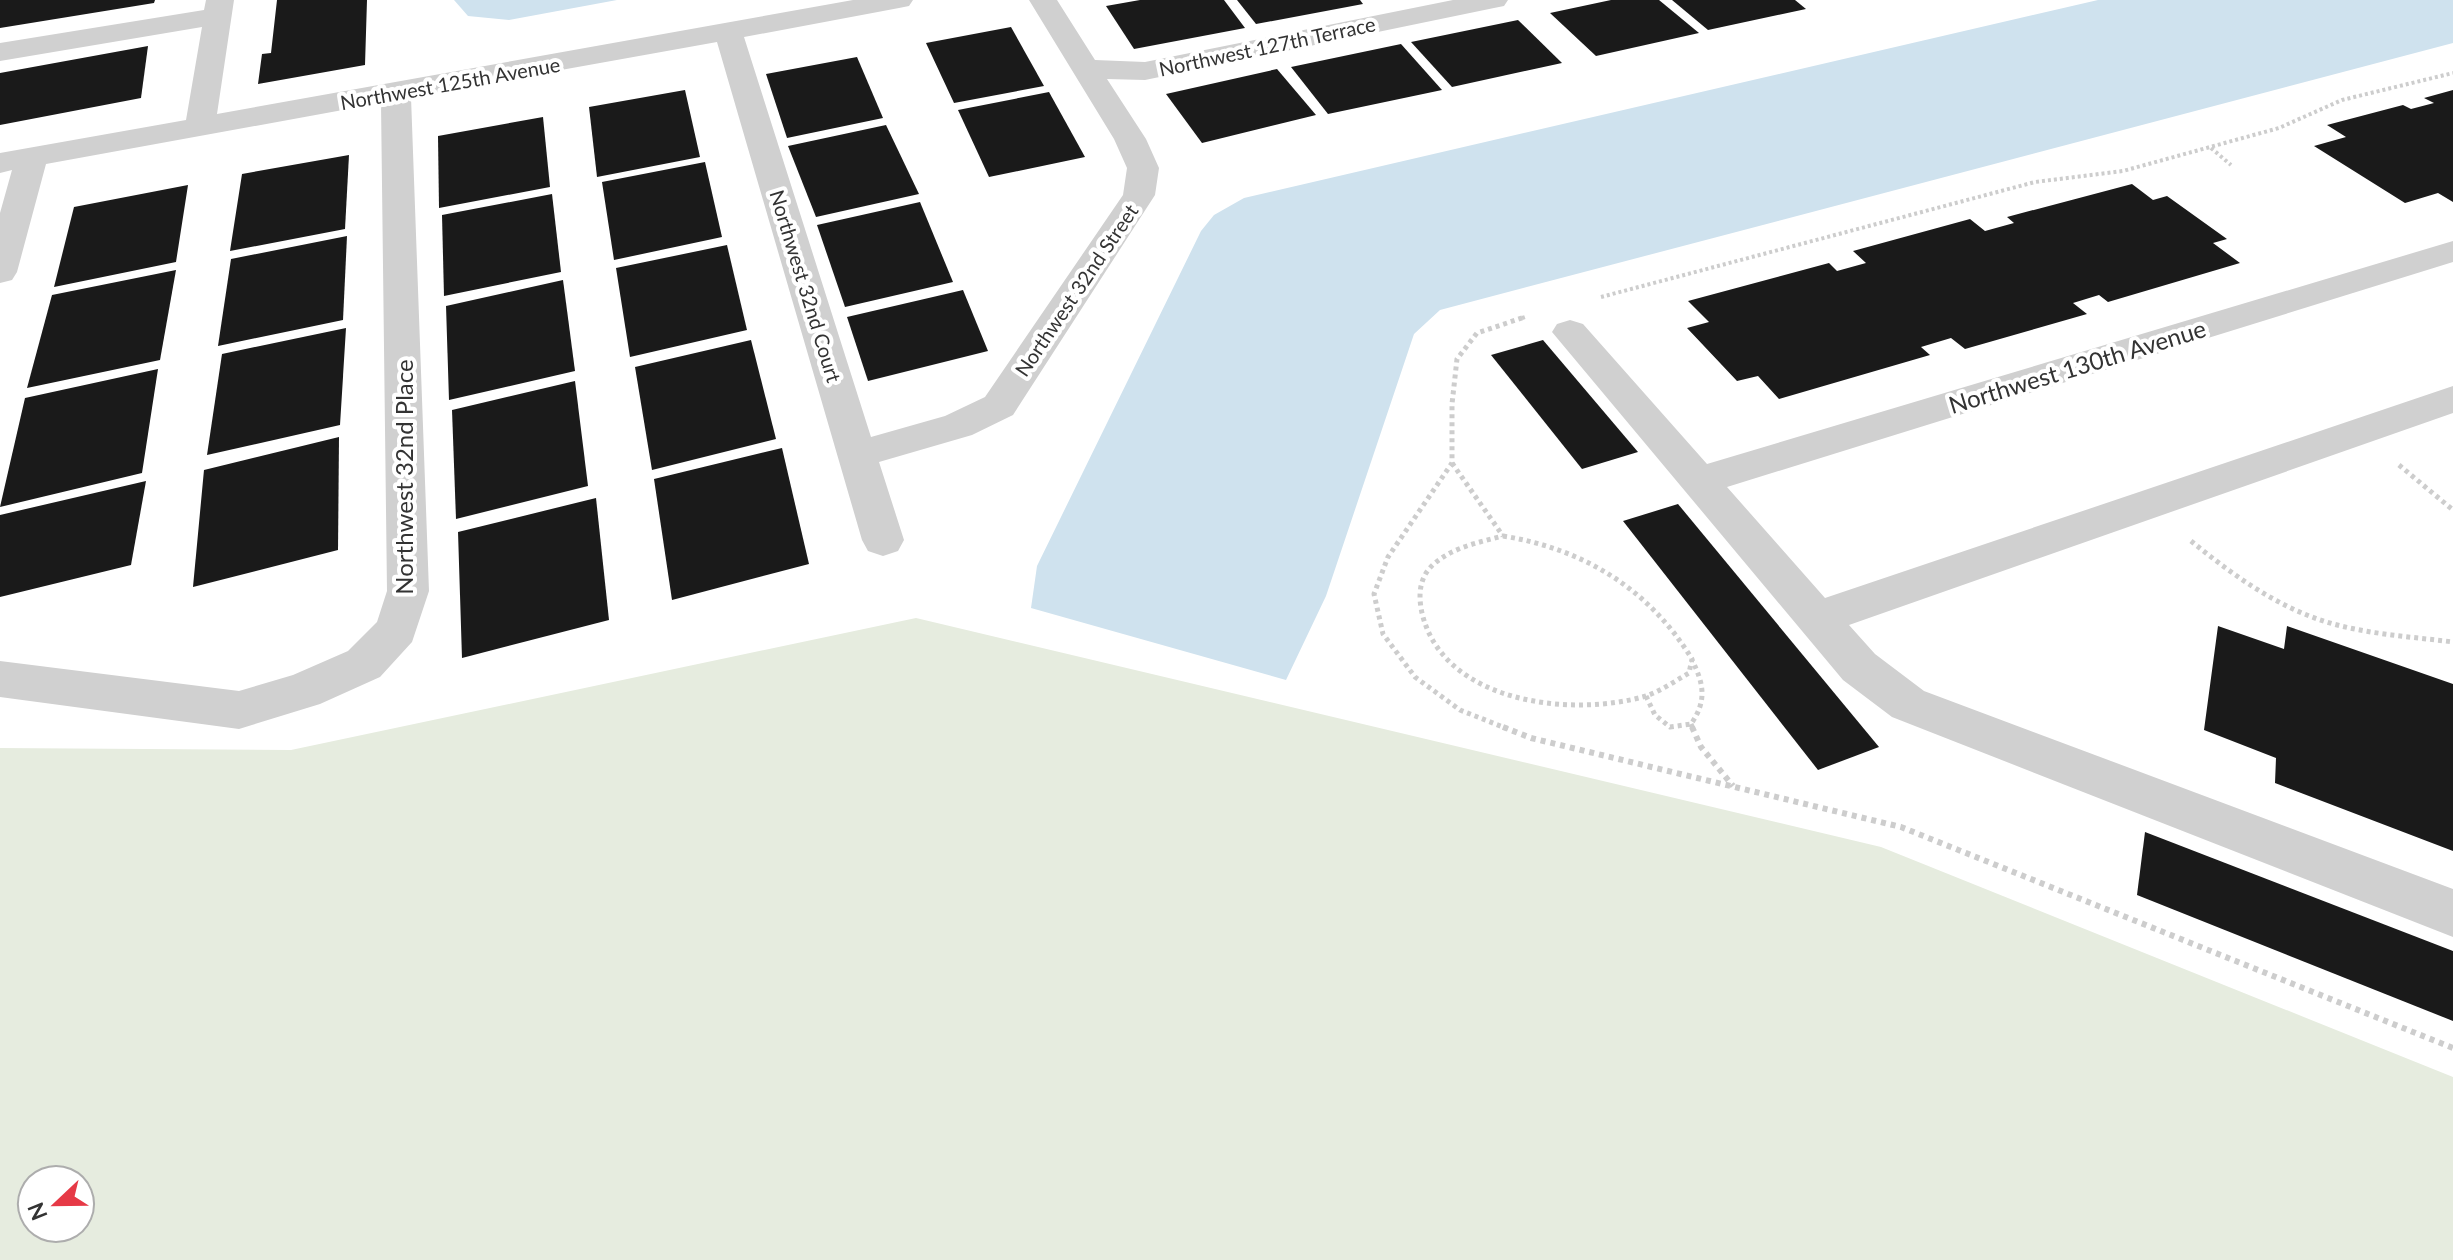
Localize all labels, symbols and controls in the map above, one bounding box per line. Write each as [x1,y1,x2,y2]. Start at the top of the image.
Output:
street label: Northwest 127th Terrace [1157,11,1377,81]
street label: Northwest 125th Avenue [338,52,562,114]
street label: Northwest 32nd Court [765,187,847,385]
street label: Northwest 32nd Street [1009,199,1143,381]
street label: Northwest 130th Avenue [1945,313,2209,419]
street label: Northwest 32nd Place [389,359,418,595]
north arrow [16,1164,96,1244]
text: N [21,1199,53,1225]

